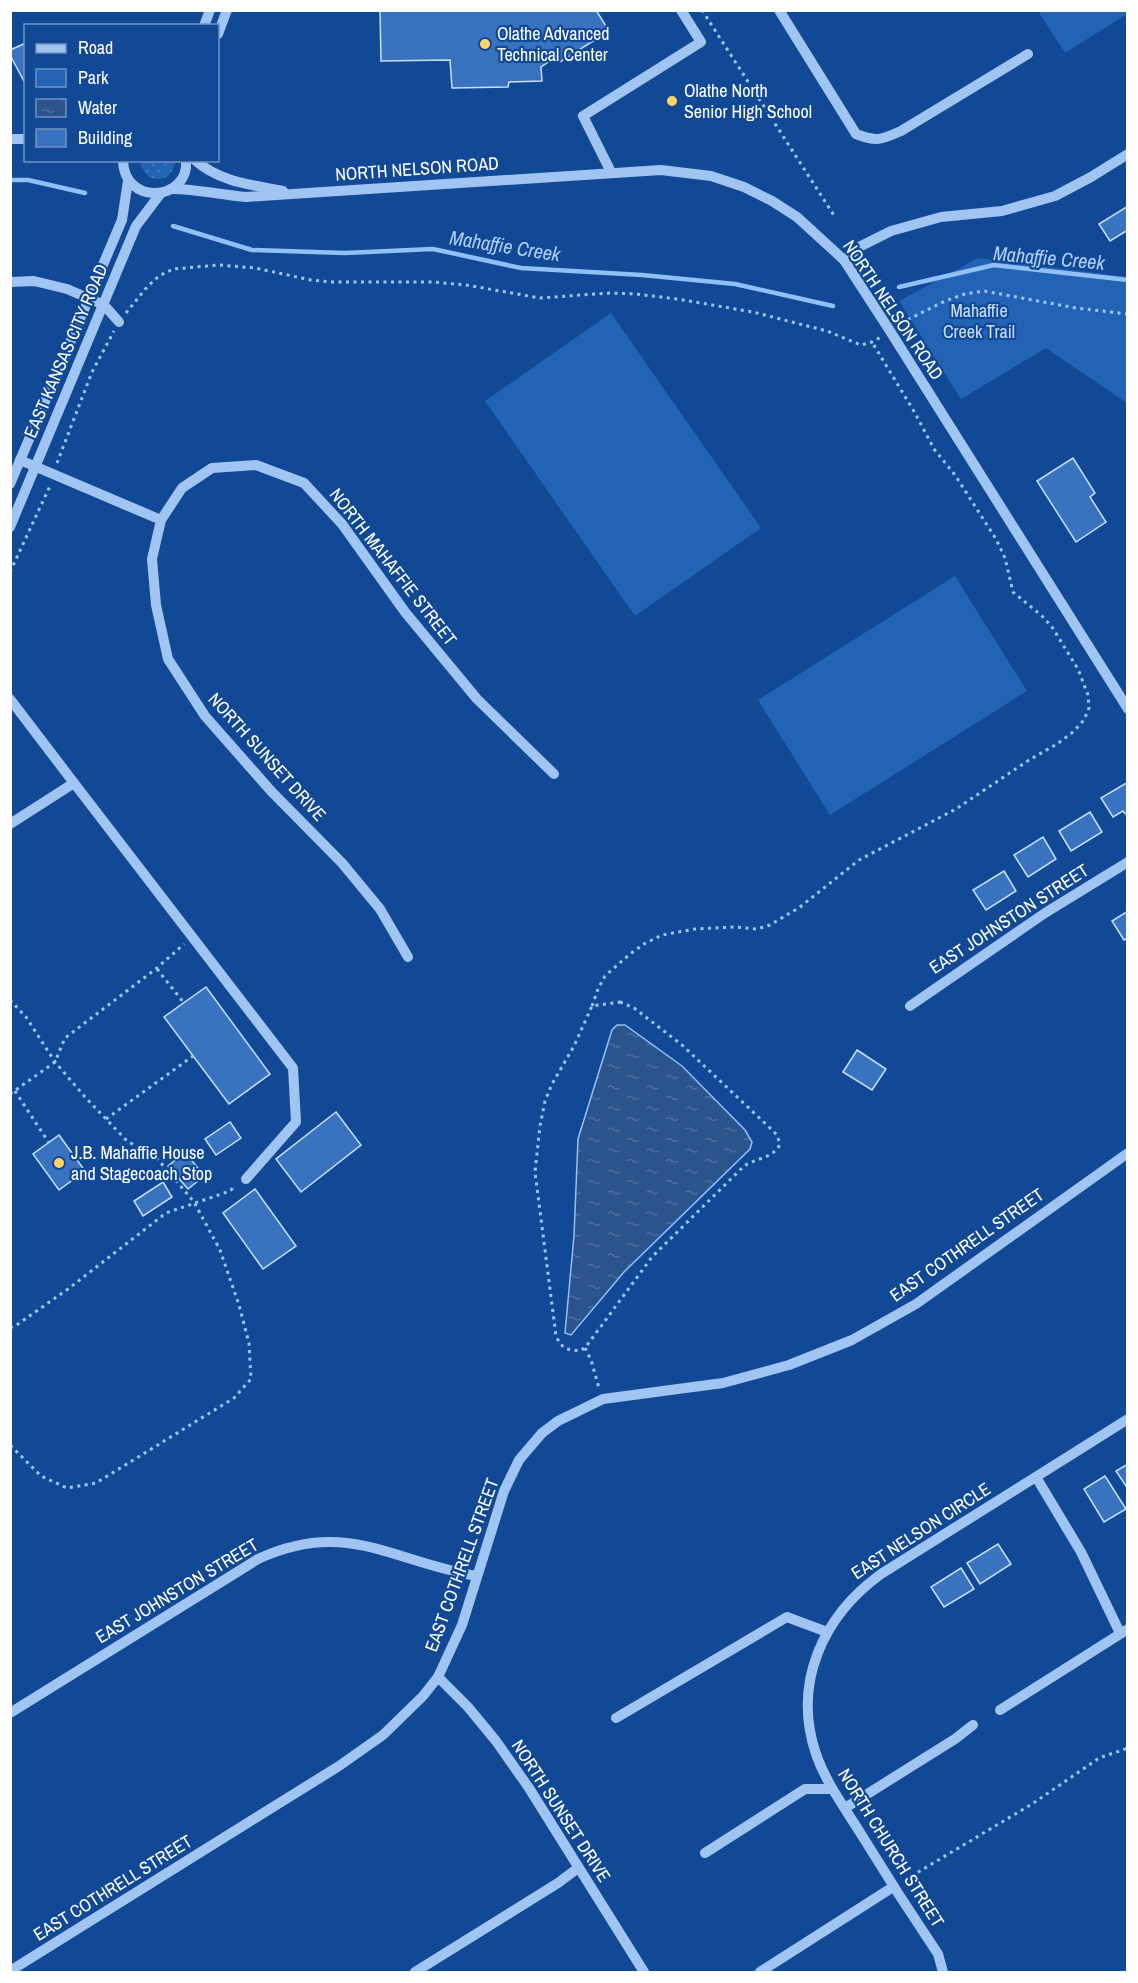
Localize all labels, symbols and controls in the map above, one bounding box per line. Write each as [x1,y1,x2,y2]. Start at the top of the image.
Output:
place label: Olathe Advanced Technical Center [497,21,609,67]
legend [24,24,219,162]
text: Road [78,35,113,60]
marker: Olathe Advanced Technical Center [478,37,492,51]
text: Park [78,65,109,90]
place label: Olathe North Senior High School [684,78,812,124]
marker: Olathe North Senior High School [665,94,679,108]
text: Water [78,95,117,120]
text: Building [78,125,133,150]
street label: NORTH NELSON ROAD [334,150,500,187]
water label: Mahaffie Creek [448,223,563,268]
street label: NORTH NELSON ROAD [837,235,950,385]
water label: Mahaffie Creek [992,239,1107,276]
street label: EAST KANSAS CITY ROAD [18,260,113,442]
park label: Mahaffie Creek Trail [943,298,1015,344]
street label: NORTH MAHAFFIE STREET [324,483,463,651]
street label: NORTH SUNSET DRIVE [203,687,332,826]
street label: EAST JOHNSTON STREET [924,858,1093,980]
place label: J.B. Mahaffie House and Stagecoach Stop [71,1140,212,1186]
marker: J.B. Mahaffie House and Stagecoach Stop [52,1156,66,1170]
street label: EAST COTHRELL STREET [885,1182,1049,1307]
street label: EAST COTHRELL STREET [418,1475,505,1655]
street label: EAST NELSON CIRCLE [846,1476,995,1585]
street label: EAST JOHNSTON STREET [91,1532,263,1649]
street label: NORTH SUNSET DRIVE [506,1735,617,1887]
street label: NORTH CHURCH STREET [832,1764,950,1932]
street label: EAST COTHRELL STREET [29,1829,197,1947]

